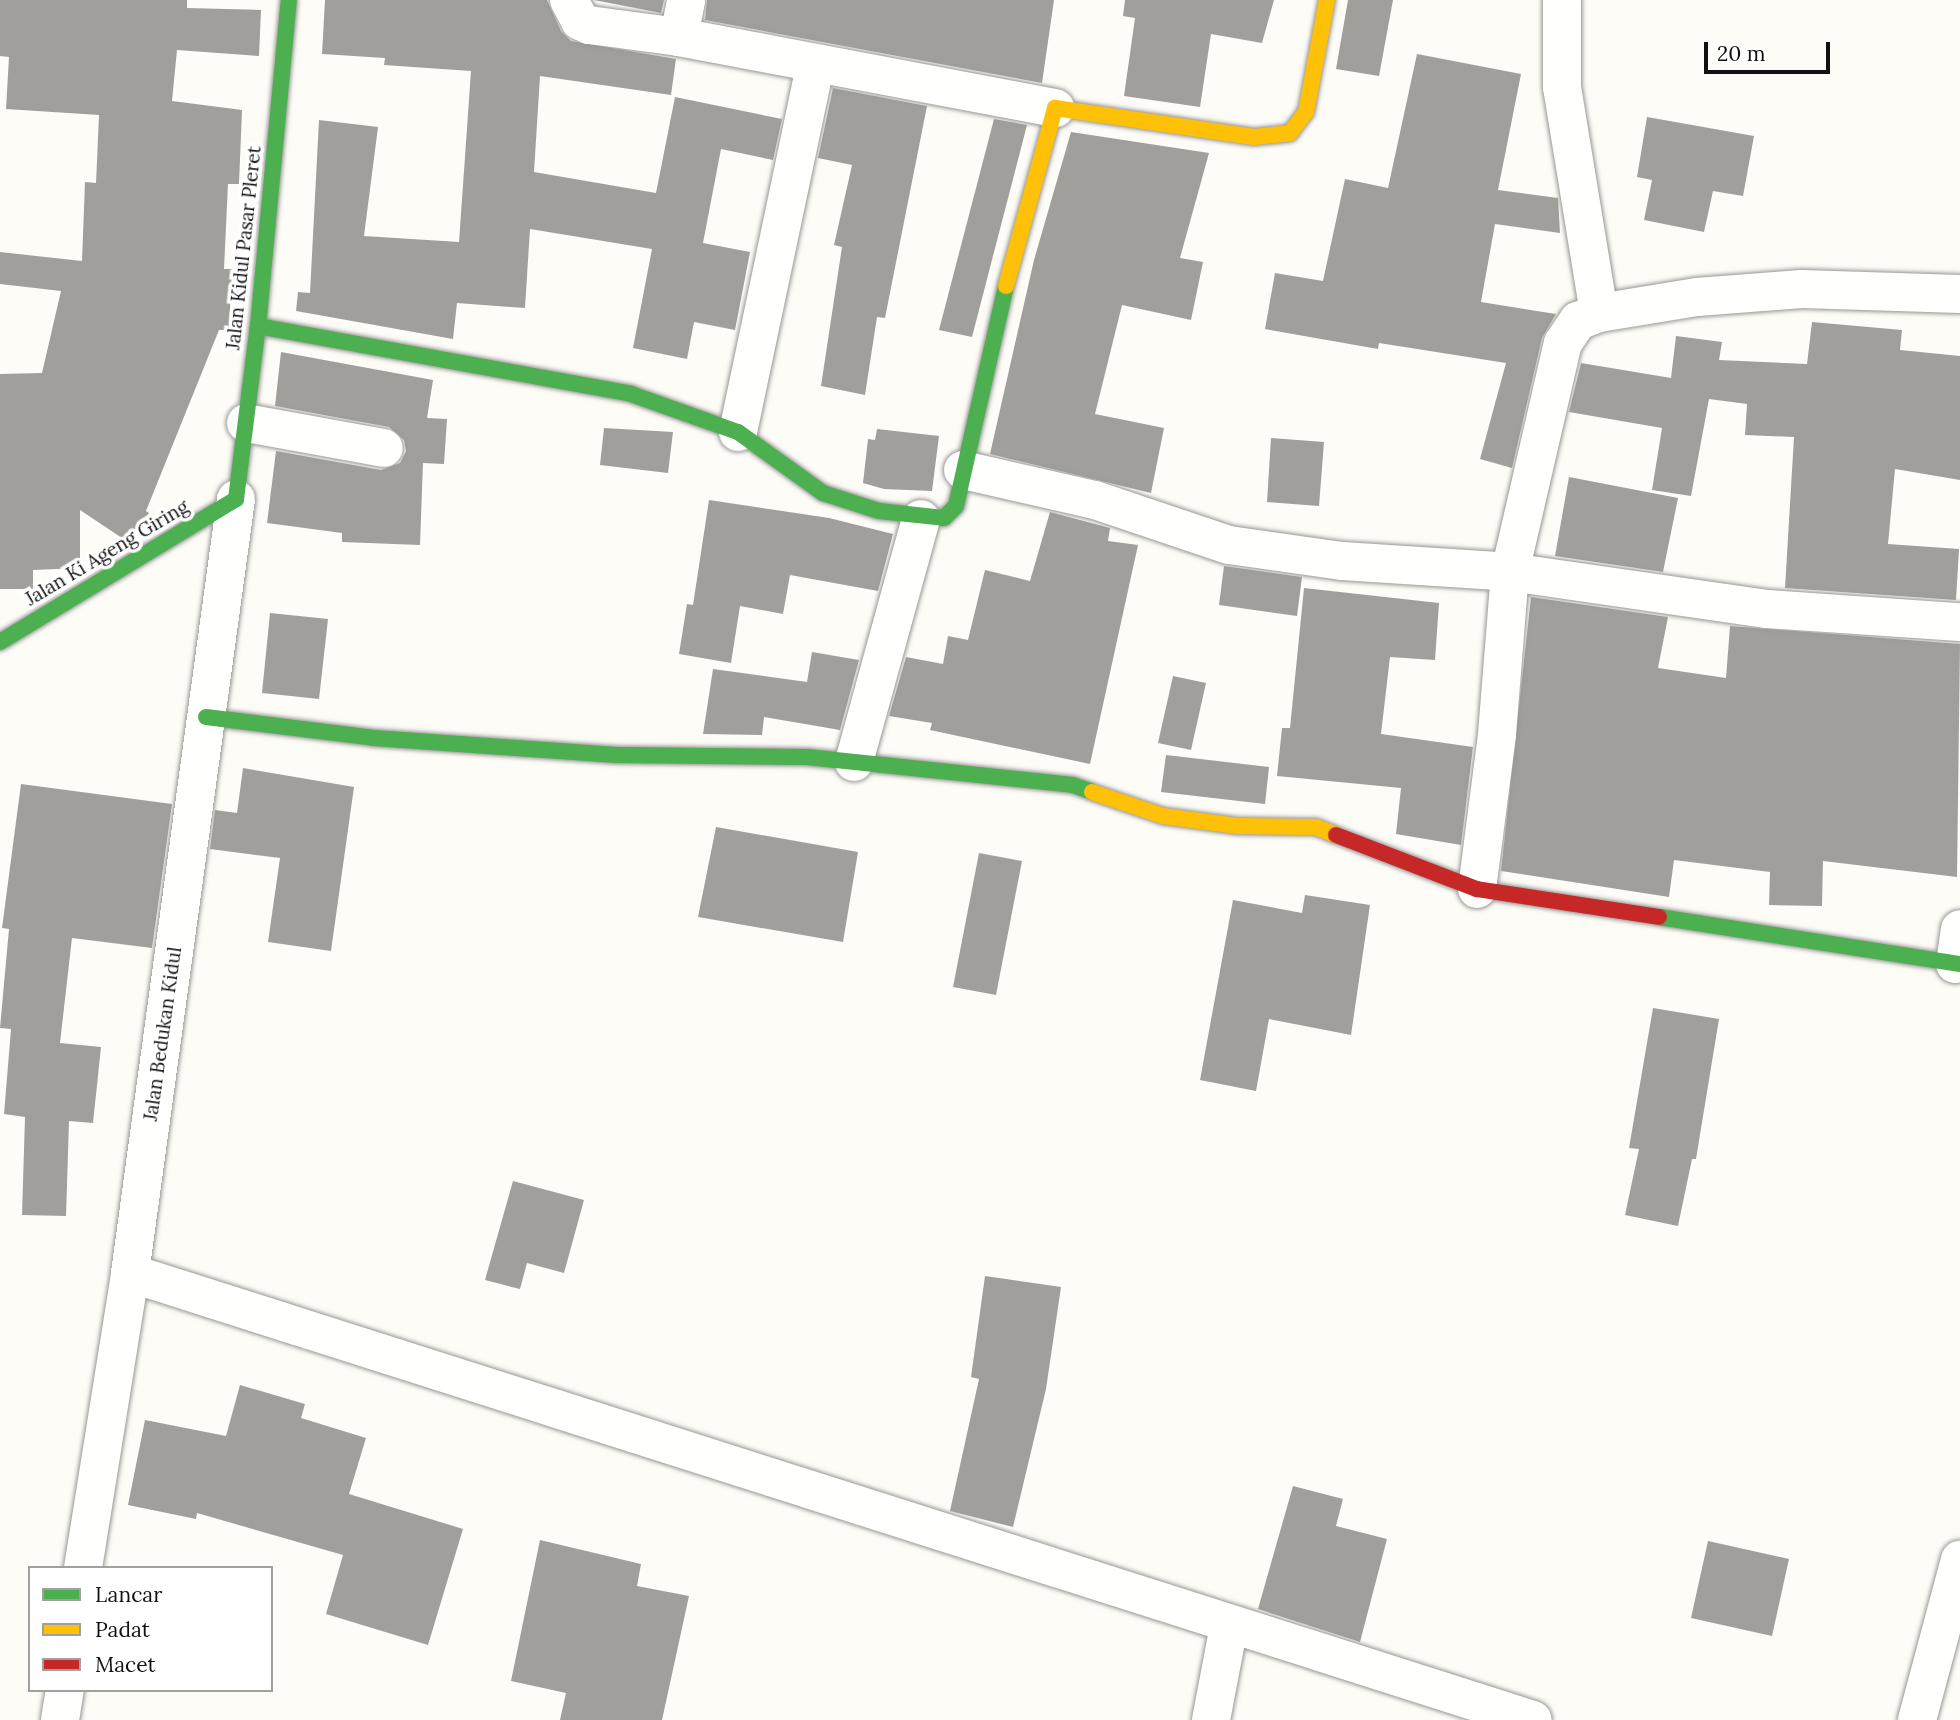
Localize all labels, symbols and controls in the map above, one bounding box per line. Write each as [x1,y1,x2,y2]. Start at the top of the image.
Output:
scale bar [1708,28,1834,72]
text: 20 m [1717,40,1766,67]
street label: Jalan Kidul Pasar Pleret [222,145,266,351]
street label: Jalan Ki Ageng Giring [21,495,193,611]
street label: Jalan Bedukan Kidul [139,945,187,1123]
legend [28,1566,273,1692]
text: Lancar [95,1581,162,1608]
text: Padat [95,1616,150,1643]
text: Macet [95,1651,156,1678]

